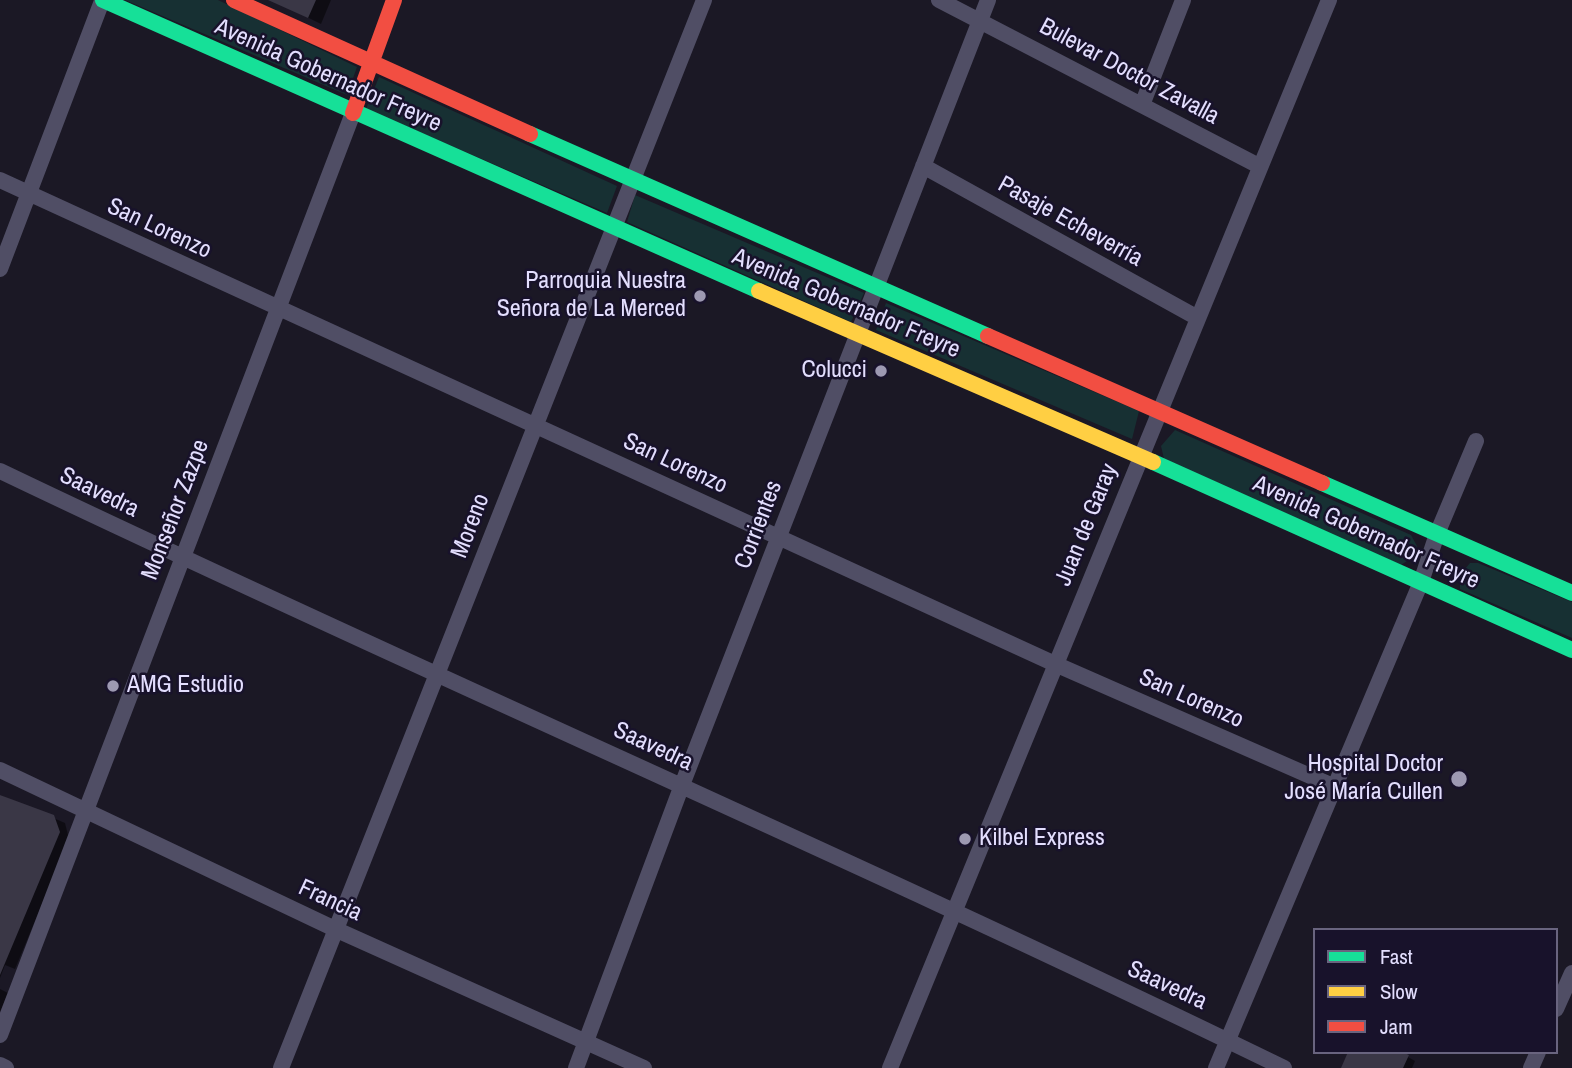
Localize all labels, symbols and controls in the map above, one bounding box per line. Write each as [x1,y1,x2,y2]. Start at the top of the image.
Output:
street label: Avenida Gobernador Freyre [210,13,446,139]
street label: Bulevar Doctor Zavalla [1034,13,1224,131]
street label: Pasaje Echeverría [993,170,1147,274]
street label: San Lorenzo [102,192,216,266]
street label: Avenida Gobernador Freyre [728,243,964,365]
place label: Parroquia Nuestra Señora de La Merced [497,268,686,324]
marker: Parroquia Nuestra Señora de La Merced [692,288,708,304]
place label: Colucci [801,357,867,385]
marker: Colucci [873,363,889,379]
street label: San Lorenzo [618,427,732,501]
street label: Monseñor Zazpe [136,436,216,584]
street label: Juan de Garay [1049,460,1125,590]
street label: Saavedra [55,462,143,524]
street label: Avenida Gobernador Freyre [1248,470,1484,596]
street label: Corrientes [729,477,789,573]
street label: Moreno [446,490,496,562]
street label: San Lorenzo [1134,663,1248,735]
place label: AMG Estudio [127,672,244,700]
marker: AMG Estudio [105,678,121,694]
street label: Saavedra [609,716,697,778]
place label: Hospital Doctor José María Cullen [1284,751,1443,807]
marker: Hospital Doctor José María Cullen [1449,769,1469,789]
place label: Kilbel Express [979,825,1105,853]
marker: Kilbel Express [957,831,973,847]
street label: Francia [294,874,366,928]
legend [1313,928,1558,1054]
text: Fast [1380,942,1413,971]
street label: Saavedra [1123,955,1211,1017]
text: Slow [1380,977,1417,1006]
text: Jam [1380,1012,1413,1041]

